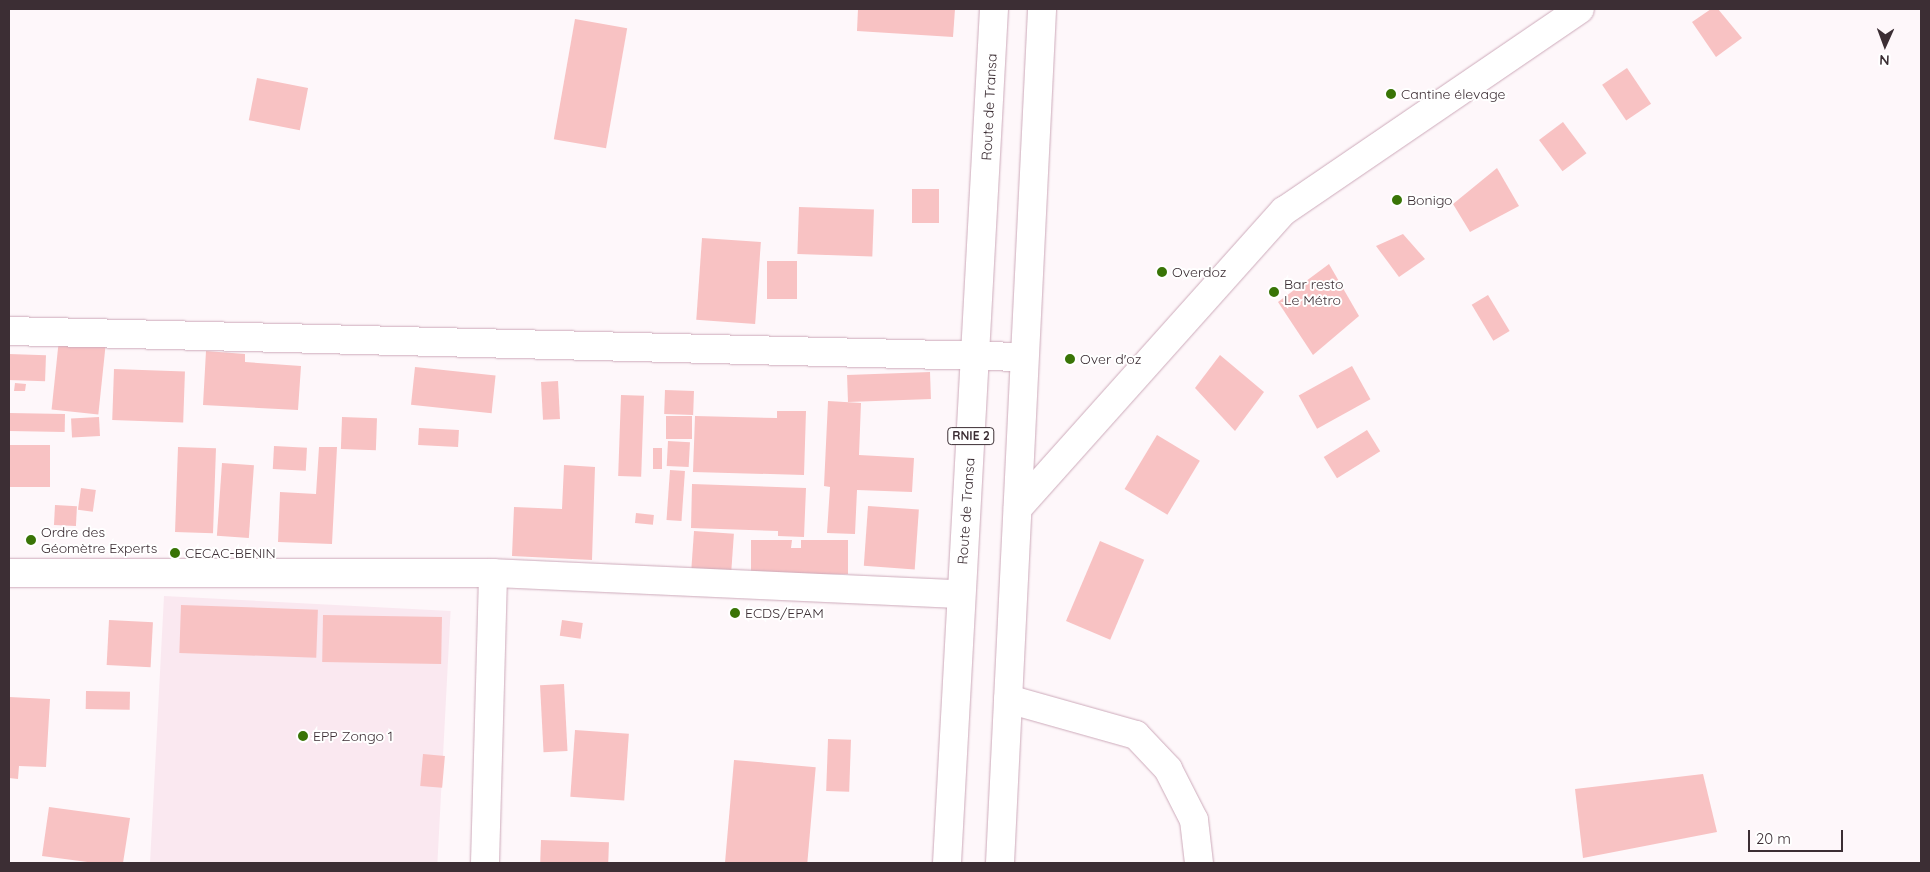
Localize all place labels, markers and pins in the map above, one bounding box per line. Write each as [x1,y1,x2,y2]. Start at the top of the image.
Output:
place label: Cantine élevage [1401,86,1505,102]
marker: Cantine élevage [1385,88,1397,100]
place label: Bonigo [1407,192,1453,208]
marker: Bonigo [1391,194,1403,206]
place label: Overdoz [1172,264,1227,280]
marker: Overdoz [1156,266,1168,278]
place label: Bar resto Le Métro [1284,276,1343,308]
marker: Bar resto Le Métro [1268,286,1280,298]
place label: Over d'oz [1080,351,1141,367]
marker: Over d'oz [1064,353,1076,365]
place label: Ordre des Géomètre Experts [41,524,157,556]
marker: Ordre des Géomètre Experts [25,534,37,546]
place label: CECAC-BENIN [185,545,276,561]
marker: CECAC-BENIN [169,547,181,559]
place label: ECDS/EPAM [745,605,824,621]
marker: ECDS/EPAM [729,607,741,619]
place label: EPP Zongo 1 [313,728,393,744]
marker: EPP Zongo 1 [297,730,309,742]

